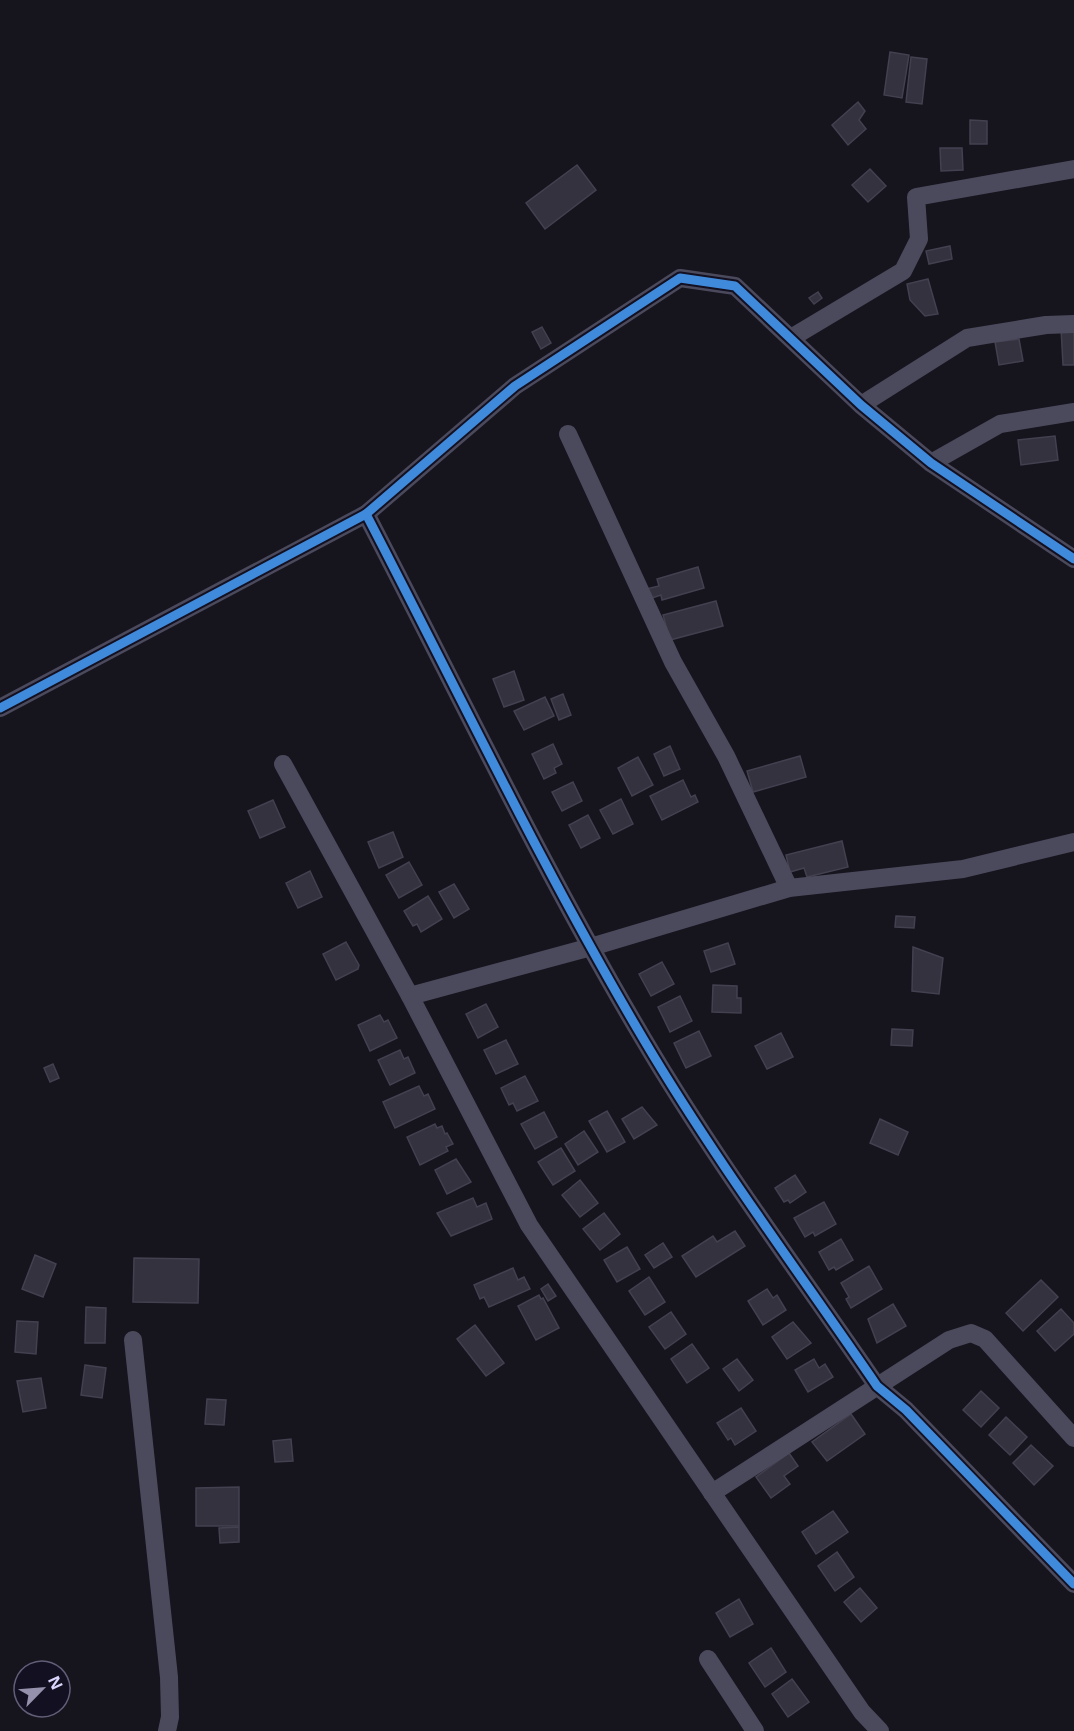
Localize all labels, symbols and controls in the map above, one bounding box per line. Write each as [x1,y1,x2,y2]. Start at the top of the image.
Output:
north arrow [12,1659,72,1719]
text: N [43,1672,68,1693]

